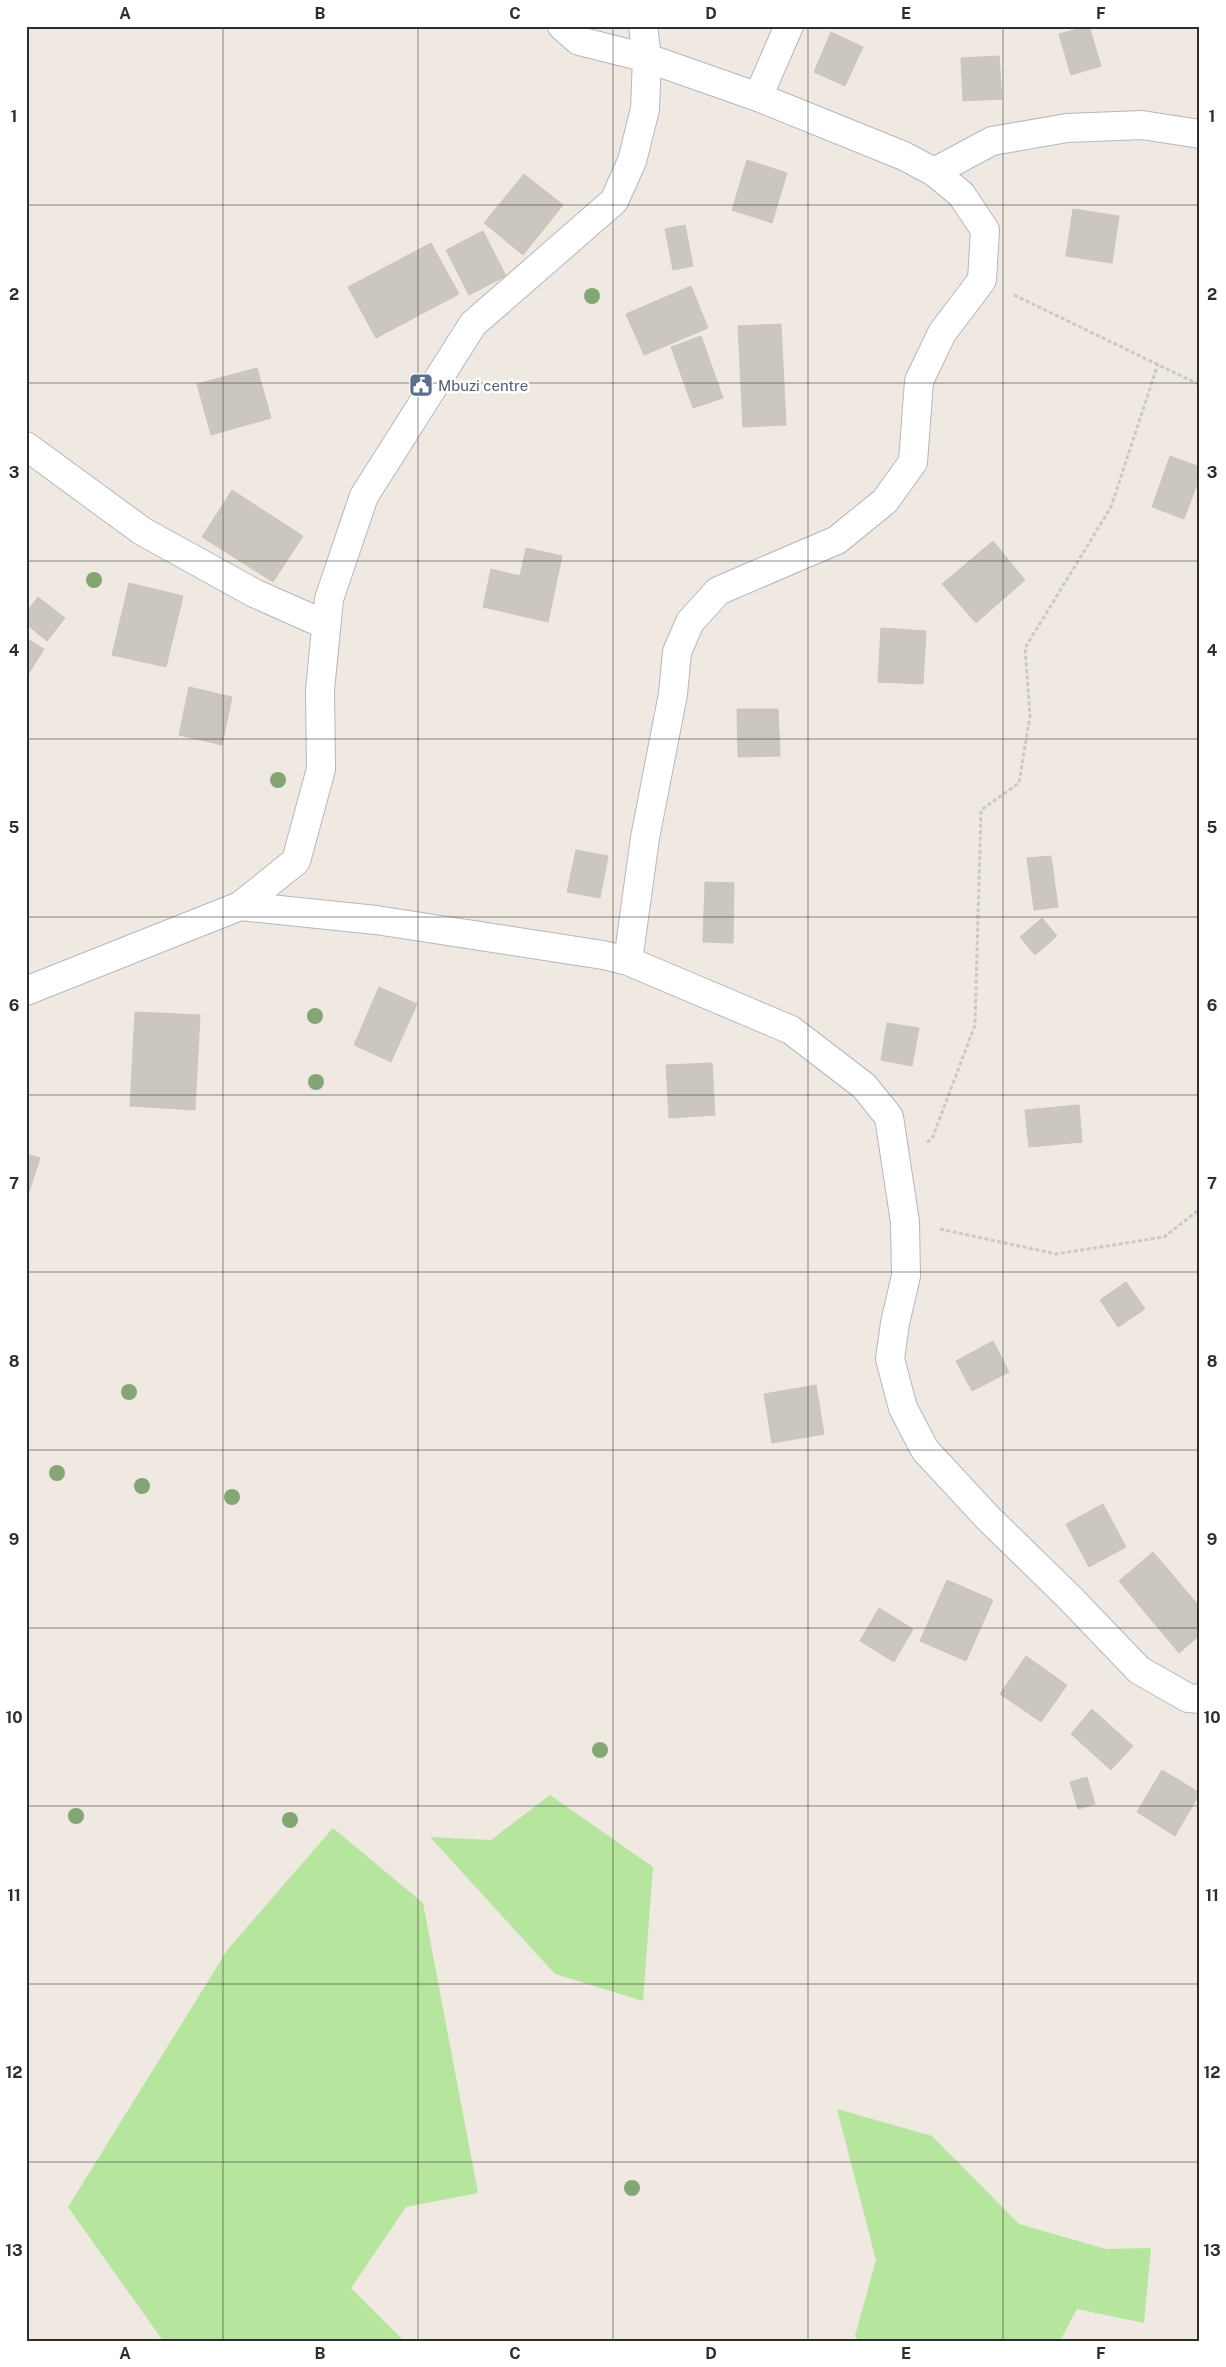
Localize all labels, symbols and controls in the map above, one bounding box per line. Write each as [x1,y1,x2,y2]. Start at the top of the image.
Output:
text: A [119,4,131,23]
text: B [315,4,326,23]
text: C [509,4,521,23]
text: D [705,4,717,23]
text: E [901,4,911,23]
text: F [1096,4,1106,23]
text: 1 [11,107,17,126]
text: 1 [1209,107,1215,126]
text: 2 [9,285,19,304]
text: 2 [1207,285,1217,304]
public building icon: Mbuzi centre [408,372,434,398]
place label: Mbuzi centre [438,377,528,394]
text: 3 [9,463,19,482]
text: 3 [1207,463,1217,482]
text: 4 [9,641,20,660]
text: 4 [1207,641,1218,660]
text: 5 [9,818,20,837]
text: 5 [1207,818,1218,837]
text: 6 [9,996,19,1015]
text: 6 [1207,996,1217,1015]
text: 7 [9,1174,19,1193]
text: 7 [1207,1174,1217,1193]
text: 8 [9,1352,20,1371]
text: 8 [1207,1352,1218,1371]
text: 9 [9,1530,19,1549]
text: 9 [1207,1530,1217,1549]
text: 10 [5,1708,23,1727]
text: 10 [1203,1708,1221,1727]
text: 11 [7,1886,21,1905]
text: 11 [1205,1886,1219,1905]
text: 12 [5,2063,23,2082]
text: 12 [1203,2063,1221,2082]
text: 13 [5,2241,23,2260]
text: 13 [1203,2241,1221,2260]
text: A [119,2344,131,2363]
text: B [315,2344,326,2363]
text: C [509,2344,521,2363]
text: D [705,2344,717,2363]
text: E [901,2344,911,2363]
text: F [1096,2344,1106,2363]

